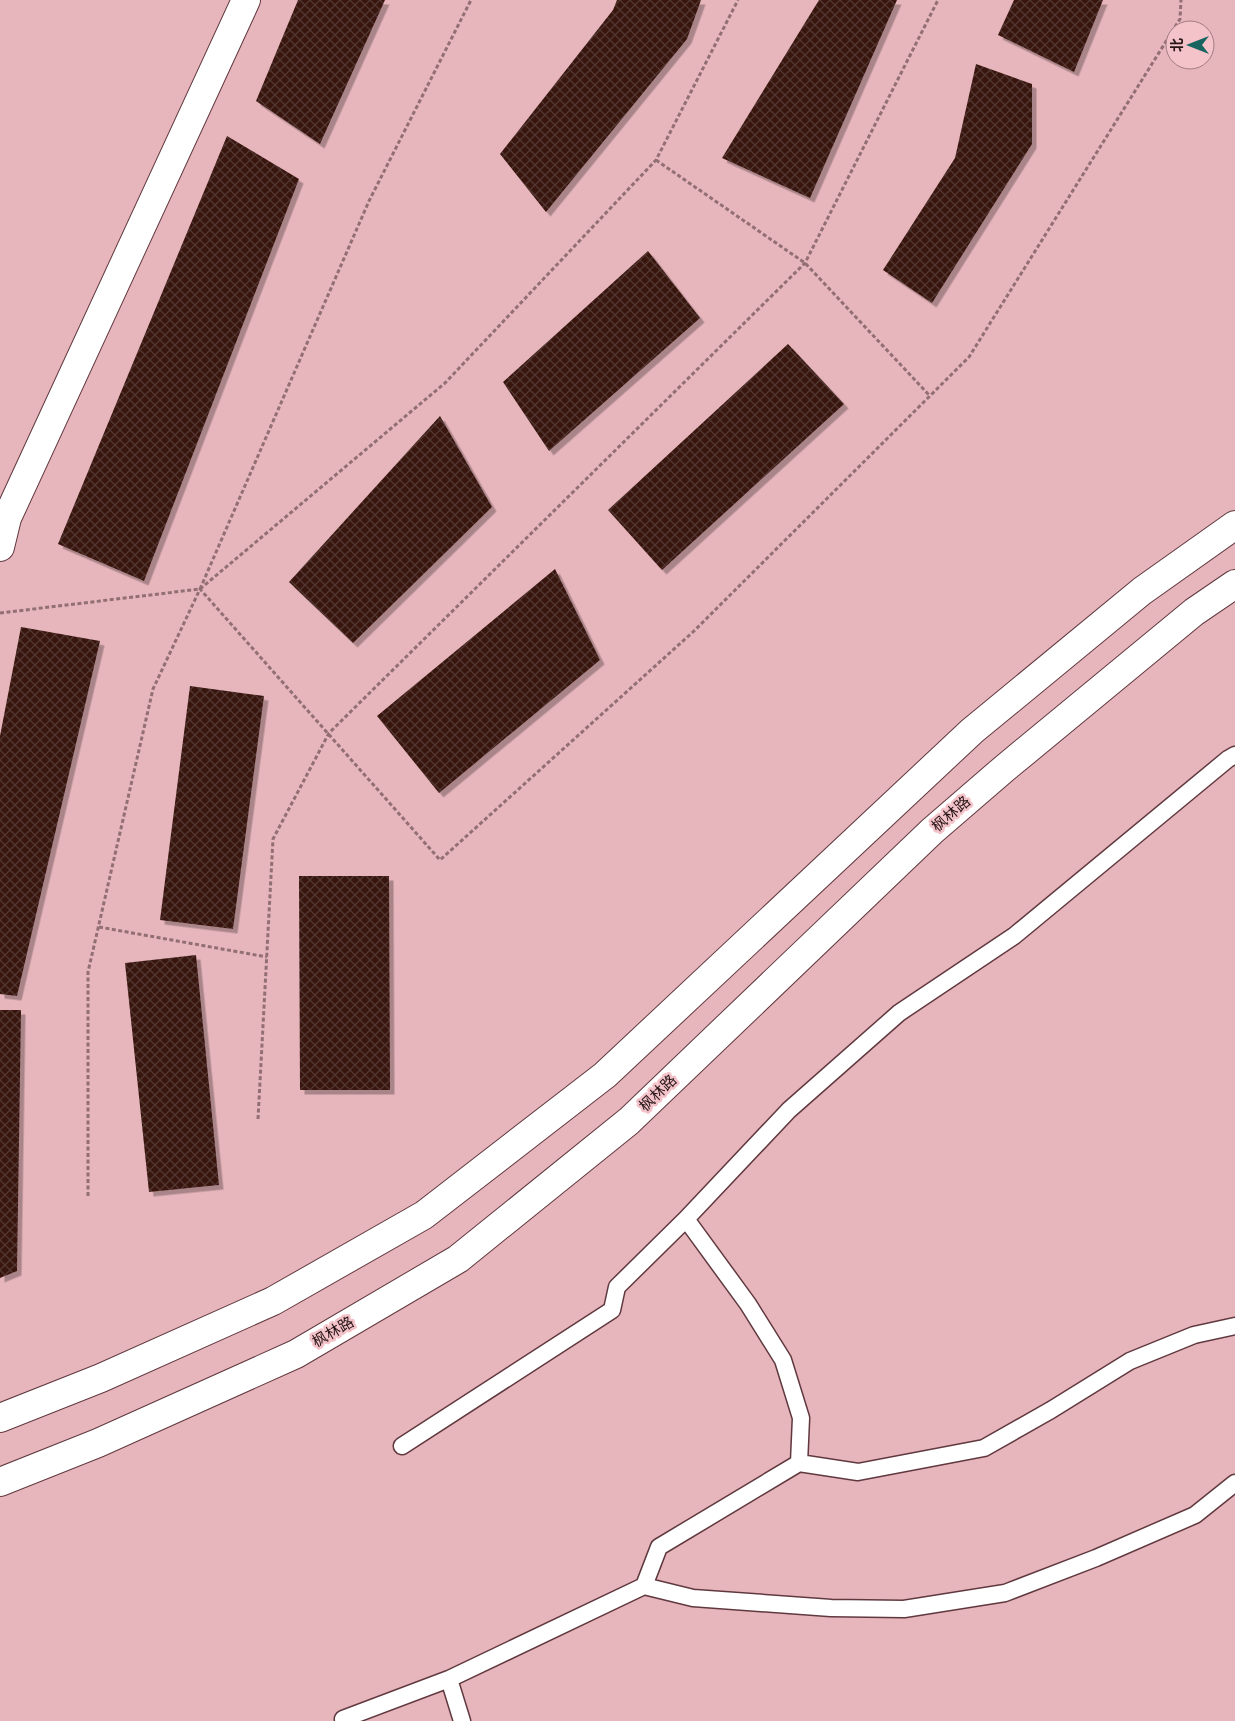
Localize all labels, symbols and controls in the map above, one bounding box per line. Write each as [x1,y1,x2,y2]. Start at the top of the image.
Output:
north arrow [1165,20,1215,70]
text: 北 [1167,38,1186,52]
street label: 枫林路 [927,791,974,836]
street label: 枫林路 [634,1069,680,1115]
street label: 枫林路 [308,1311,357,1351]

